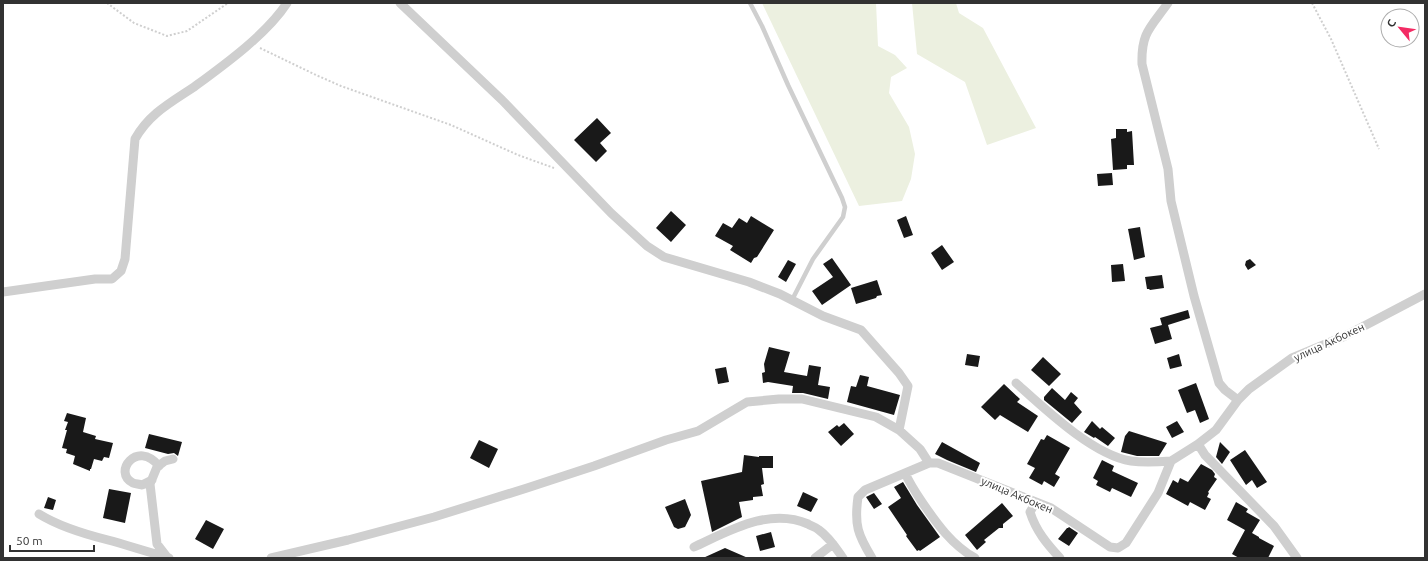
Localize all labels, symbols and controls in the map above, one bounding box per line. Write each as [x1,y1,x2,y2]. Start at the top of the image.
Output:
north arrow [1380,8,1420,48]
text: С [1384,17,1398,29]
street label: улица Акбокен [1292,320,1366,364]
street label: улица Акбокен [980,475,1054,515]
scale bar [10,527,94,553]
text: 50 m [16,534,43,547]

